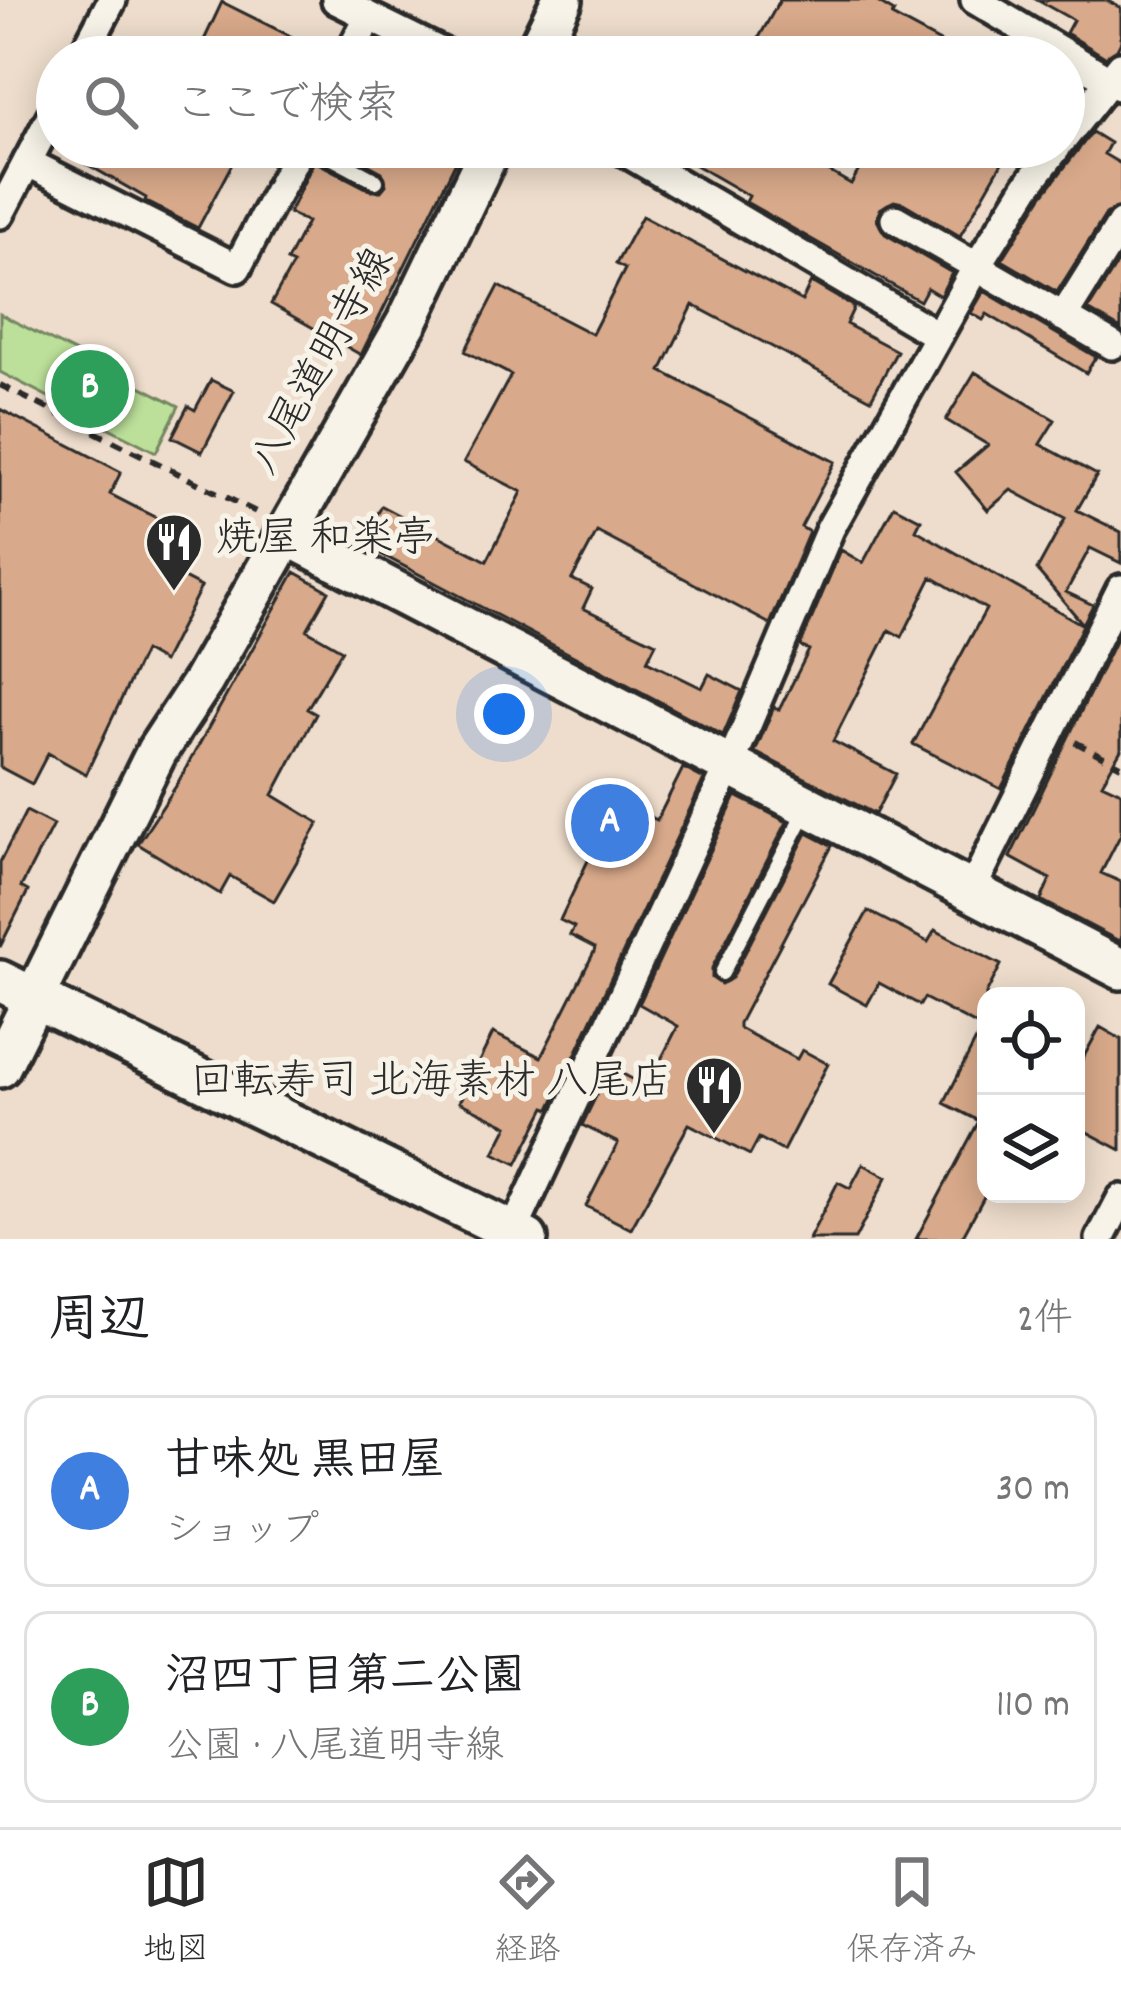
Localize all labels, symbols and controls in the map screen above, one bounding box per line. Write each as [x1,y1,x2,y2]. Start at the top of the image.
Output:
search box [36,36,1085,168]
icon: search [78,69,144,135]
text: ここで検索 [174,76,399,140]
street label: 八尾道明寺線 [238,238,412,488]
pin: B [51,344,129,434]
restaurant icon: 焼屋 和楽亭 [143,511,205,593]
place label: 焼屋 和楽亭 [216,512,436,572]
your location [474,684,534,744]
pin: A [571,778,649,868]
map controls [977,987,1085,1203]
button: locate [977,987,1085,1095]
restaurant icon: 回転寿司 北海素材 八尾店 [683,1054,745,1136]
place label: 回転寿司 北海素材 八尾店 [191,1055,672,1115]
button: layers [977,1095,1085,1203]
text: 周辺 [48,1288,150,1360]
text: 2件 [1017,1295,1073,1350]
text: 甘味処 黒田屋 [165,1432,445,1496]
text: A [79,1464,101,1519]
text: 30 m [996,1464,1070,1519]
text: ショップ [165,1506,319,1561]
text: 沼四丁目第二公園 [165,1648,525,1712]
text: B [81,1680,99,1735]
text: 110 m [996,1680,1070,1735]
text: 公園 · 八尾道明寺線 [165,1722,504,1777]
tab: 地図 [143,1849,209,1976]
tab: 経路 [494,1849,560,1976]
tab: 保存済み [846,1849,978,1976]

